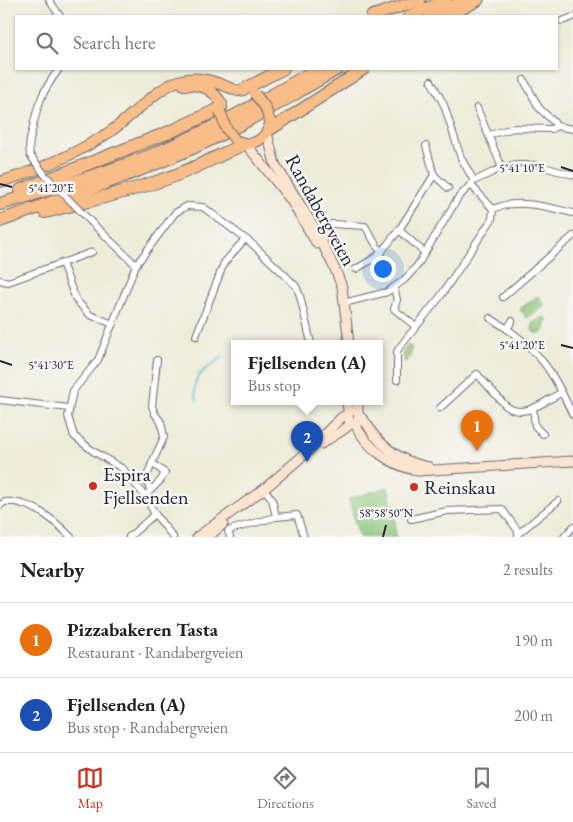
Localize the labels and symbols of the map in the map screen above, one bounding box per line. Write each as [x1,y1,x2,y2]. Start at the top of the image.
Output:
street label: Randabergveien [280,150,363,271]
text: 5°41'10"E [499,160,545,176]
text: 5°41'20"E [28,180,74,196]
your location [370,256,396,282]
text: 5°41'20"E [499,337,545,353]
text: 5°41'30"E [28,357,74,373]
pin: 1 [461,410,493,451]
pin: 2 [291,421,323,462]
place label: Espira Fjellsenden [103,461,189,510]
place label: Reinskau [424,474,496,500]
marker: Espira Fjellsenden [87,480,99,492]
marker: Reinskau [408,481,420,493]
text: 58°58'50"N [359,505,413,521]

